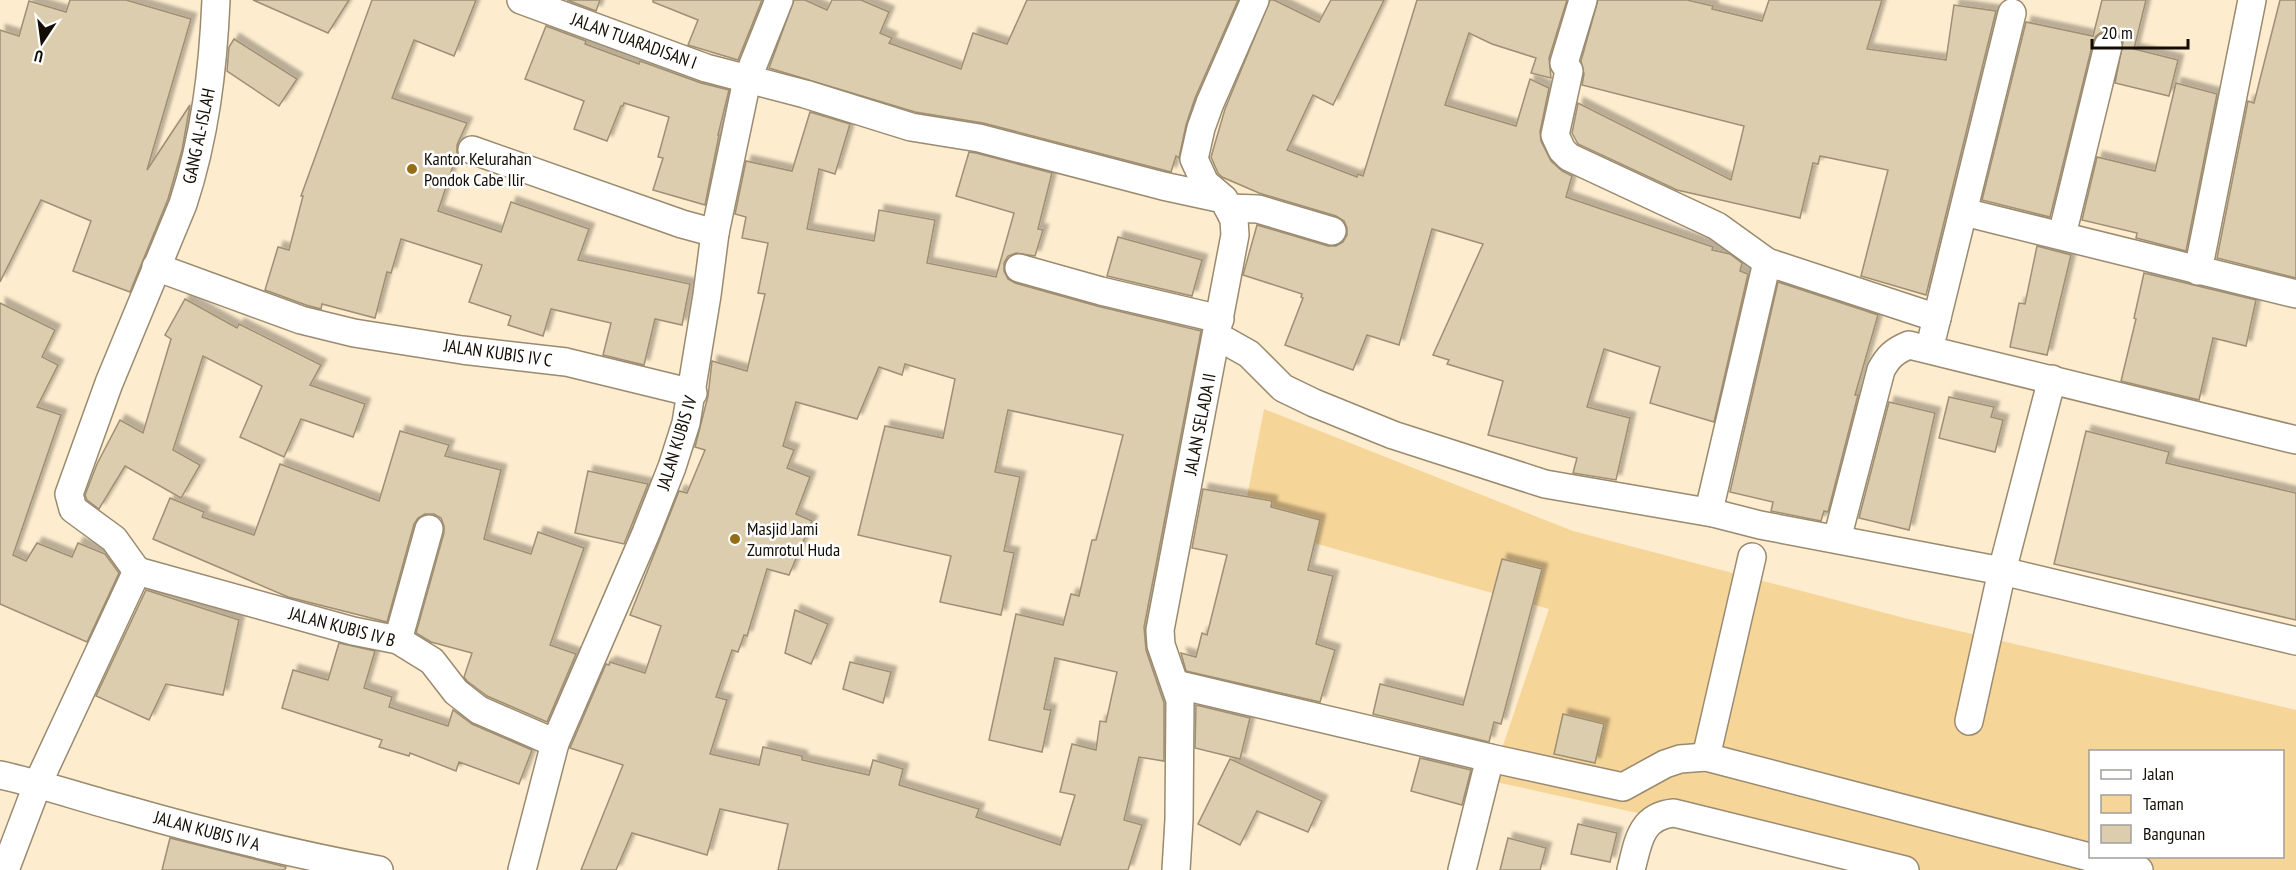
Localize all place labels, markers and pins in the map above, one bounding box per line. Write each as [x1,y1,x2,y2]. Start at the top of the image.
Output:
place label: Kantor Kelurahan Pondok Cabe Ilir [424,147,532,191]
marker: Kantor Kelurahan Pondok Cabe Ilir [405,162,419,176]
place label: Masjid Jami Zumrotul Huda [747,517,840,561]
marker: Masjid Jami Zumrotul Huda [728,532,742,546]

